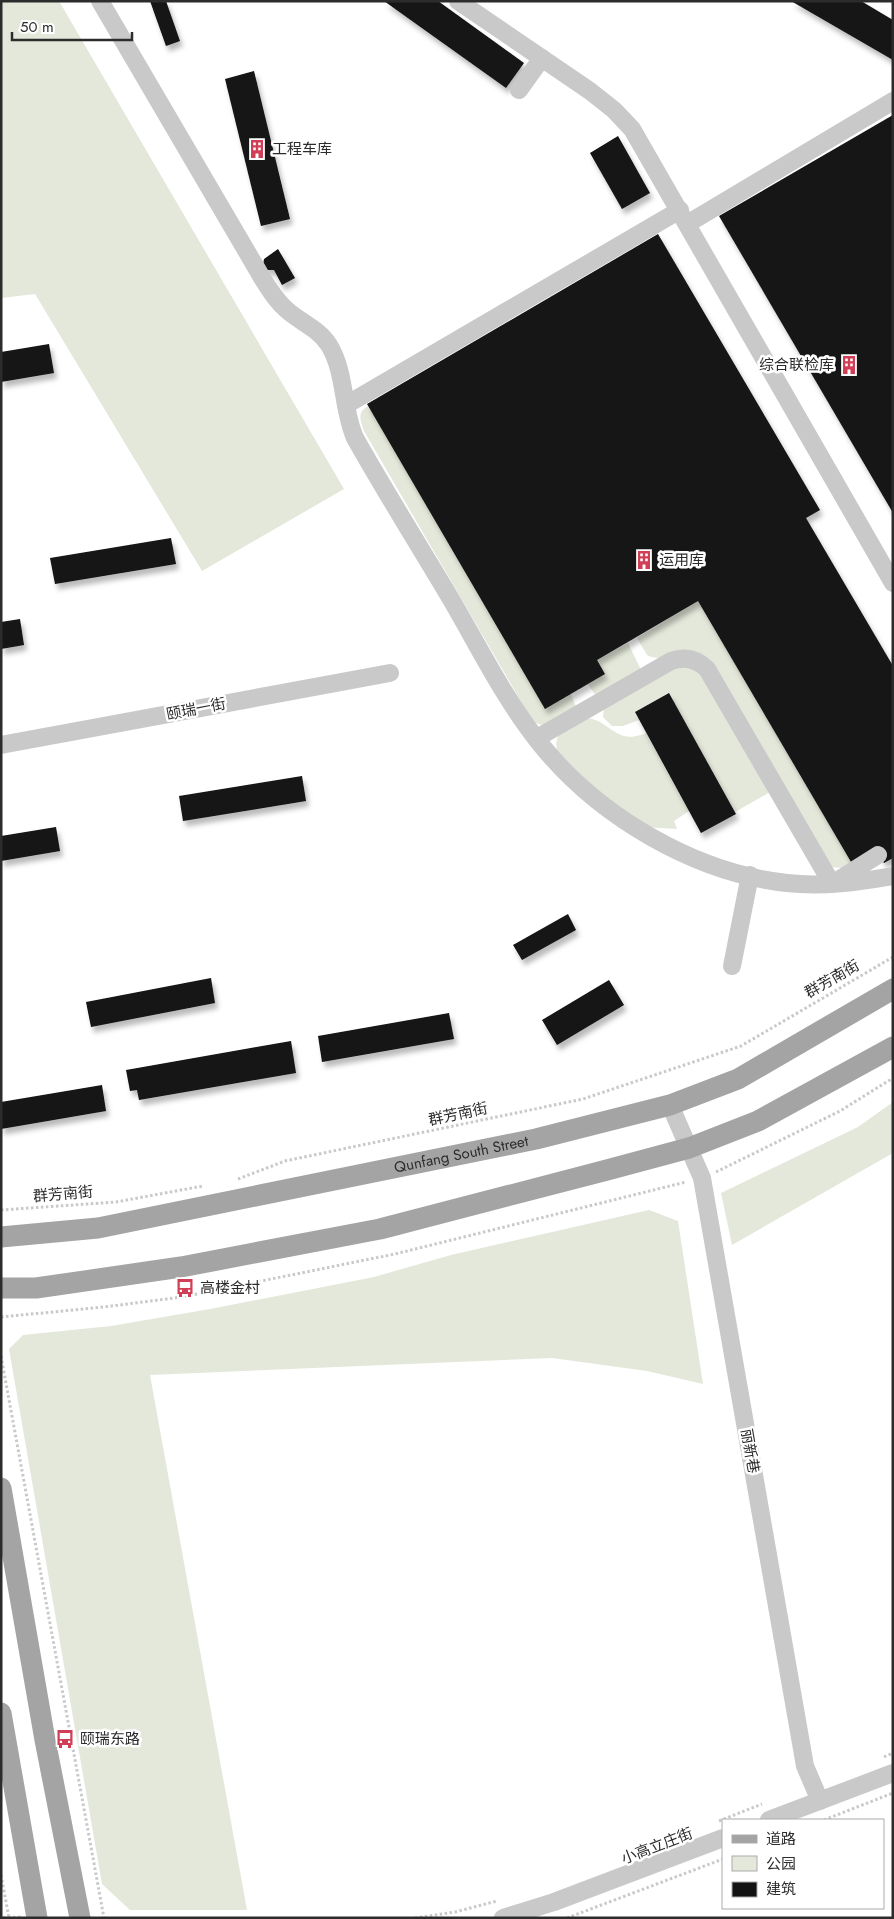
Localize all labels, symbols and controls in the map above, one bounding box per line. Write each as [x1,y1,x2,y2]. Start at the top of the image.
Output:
scale bar [12,10,132,42]
text: 50 m [20,16,54,38]
building icon: 工程车库 [246,138,268,160]
place label: 工程车库 [272,138,332,160]
place label: 综合联检库 [759,354,834,376]
building icon: 综合联检库 [838,354,860,376]
building icon: 运用库 [633,549,655,571]
place label: 运用库 [659,549,704,571]
street label: 颐瑞一街 [164,692,228,726]
street label: 群芳南街 [801,954,863,1004]
street label: 群芳南街 [426,1097,490,1131]
street label: Qunfang South Street [392,1130,531,1179]
street label: 群芳南街 [32,1180,94,1208]
bus stop icon: 高楼金村 [174,1277,196,1299]
place label: 高楼金村 [200,1277,260,1299]
street label: 丽新巷 [735,1427,765,1475]
bus stop icon: 颐瑞东路 [54,1728,76,1750]
place label: 颐瑞东路 [80,1728,140,1750]
legend [722,1819,884,1909]
street label: 小高立庄街 [618,1822,696,1870]
text: 道路 [766,1828,796,1850]
text: 公园 [766,1853,796,1875]
text: 建筑 [766,1878,796,1900]

